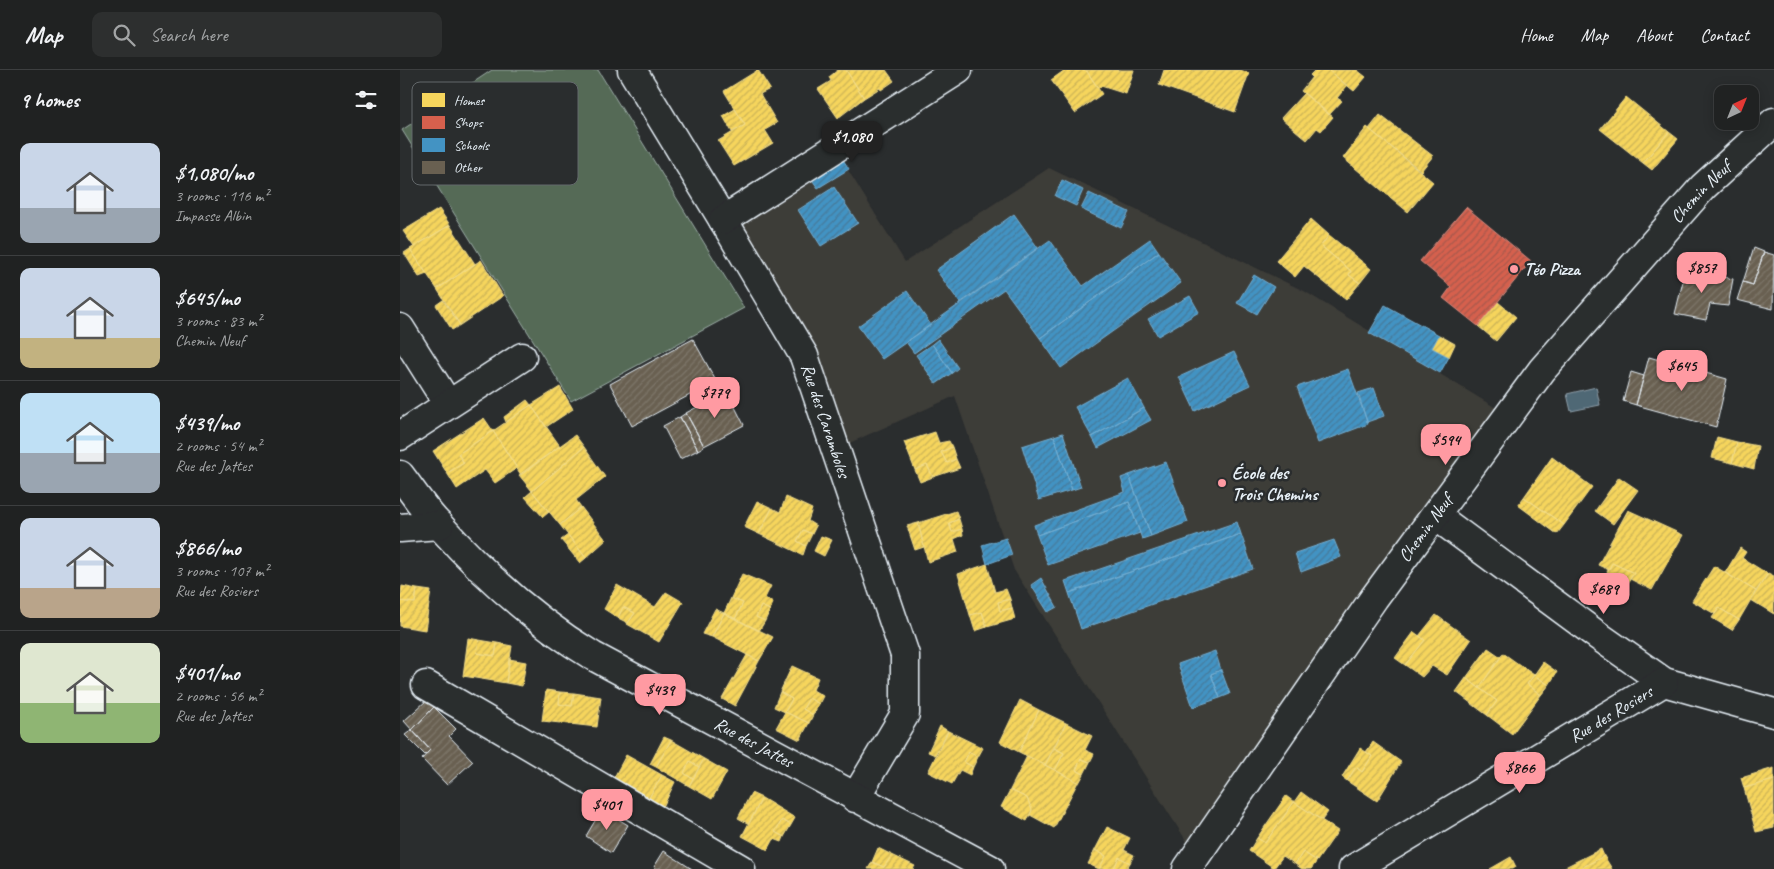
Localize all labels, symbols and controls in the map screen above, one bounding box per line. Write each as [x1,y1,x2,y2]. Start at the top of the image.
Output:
search box [92,12,442,57]
text: Map [25,20,62,50]
icon: search [110,21,138,49]
text: Search here [150,23,228,47]
text: Home [1520,24,1553,46]
text: Map [1581,24,1608,46]
text: About [1636,24,1672,46]
text: Contact [1700,24,1749,46]
legend [412,82,578,185]
north arrow [1714,85,1759,130]
map controls [1714,85,1759,130]
icon: filters [352,86,380,114]
text: 9 homes [20,87,79,113]
text: Homes [454,92,485,109]
text: Shops [454,114,484,131]
pin: $1,080 [811,121,893,163]
text: $1,080 [832,127,872,147]
text: Schools [454,137,490,154]
street label: Chemin Neuf [1665,153,1738,228]
text: Other [454,159,483,176]
text: $1,080/mo [175,160,253,186]
icon: home [60,163,120,223]
text: 3 rooms · 116 m² [175,186,269,206]
text: Impasse Albin [175,206,251,226]
pin: $857 [1672,252,1732,294]
place label: Téo Pizza [1524,258,1581,280]
text: $857 [1688,258,1716,278]
marker: Téo Pizza [1508,263,1520,275]
text: $645/mo [175,285,240,311]
icon: home [60,288,120,348]
text: 3 rooms · 83 m² [175,311,261,331]
text: Chemin Neuf [175,331,245,351]
pin: $645 [1652,350,1712,392]
text: $645 [1668,356,1696,376]
street label: Rue des Caramboles [796,361,856,482]
pin: $779 [685,376,745,419]
text: $779 [701,383,729,403]
text: $439/mo [175,410,239,436]
icon: home [60,413,120,473]
pin: $594 [1416,424,1476,466]
text: $594 [1432,430,1460,450]
text: 2 rooms · 54 m² [175,436,261,456]
text: Rue des Jattes [175,456,252,476]
place label: École des Trois Chemins [1232,462,1319,505]
marker: École des Trois Chemins [1216,477,1228,489]
street label: Chemin Neuf [1393,487,1460,566]
text: $866/mo [175,535,241,561]
icon: home [60,538,120,598]
text: 3 rooms · 107 m² [175,561,269,581]
pin: $689 [1574,572,1634,615]
text: $689 [1590,579,1618,599]
text: Rue des Rosiers [175,581,258,601]
text: $401/mo [175,660,240,686]
icon: home [60,663,120,723]
pin: $439 [630,674,690,716]
street label: Rue des Rosiers [1565,679,1658,747]
text: $439 [646,680,674,700]
text: 2 rooms · 56 m² [175,686,261,706]
text: Rue des Jattes [175,706,252,726]
street label: Rue des Jattes [711,712,799,773]
pin: $866 [1490,752,1550,794]
text: $866 [1505,758,1535,778]
pin: $401 [577,788,637,831]
text: $401 [593,795,621,815]

